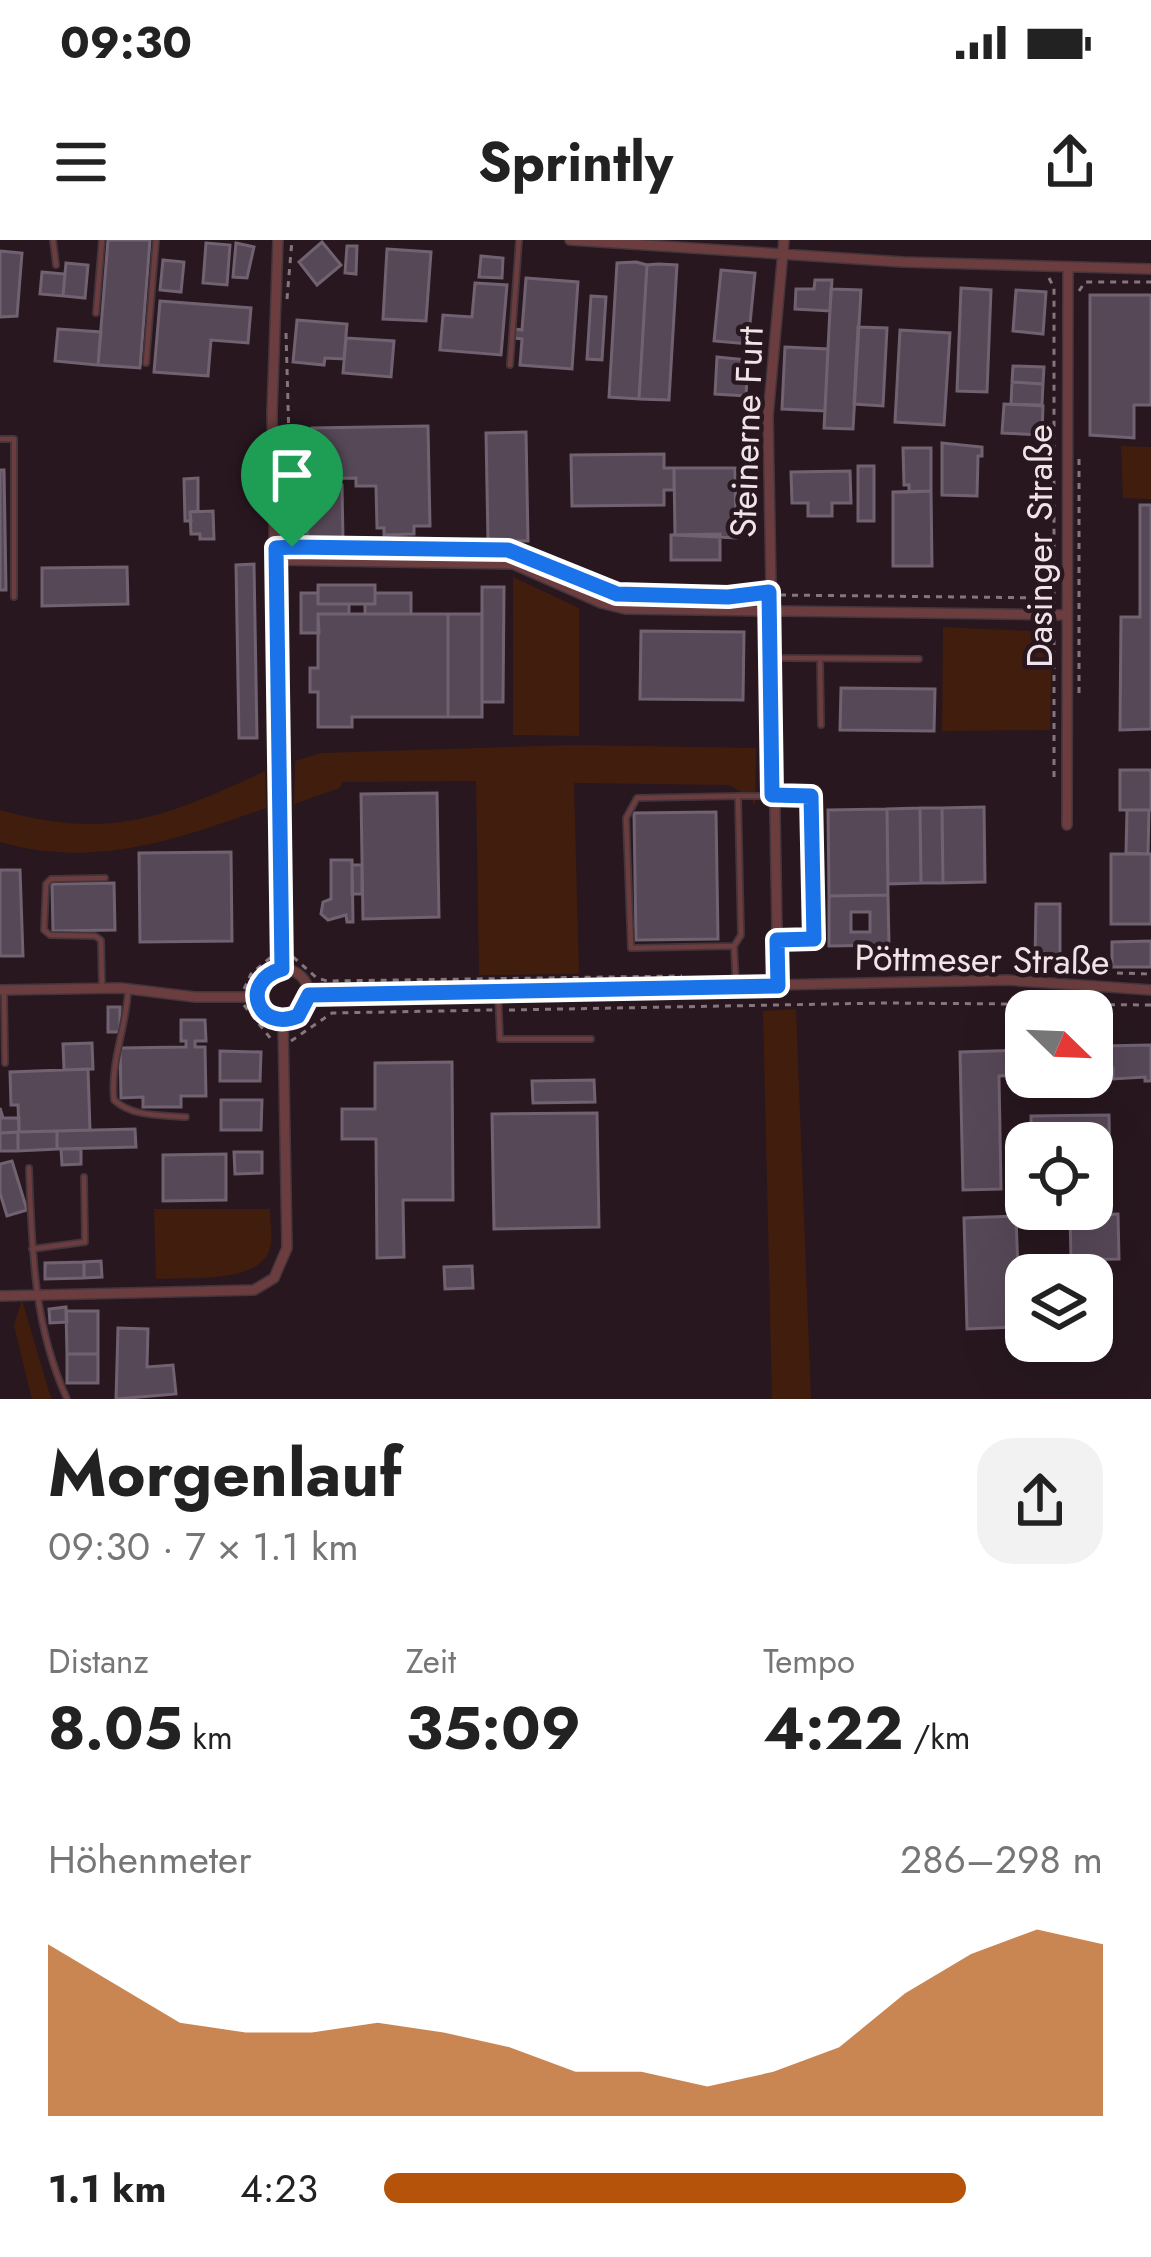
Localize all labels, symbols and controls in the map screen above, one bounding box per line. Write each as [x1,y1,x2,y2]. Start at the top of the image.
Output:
text: 09:30 [60,10,192,75]
text: Sprintly [478,123,673,201]
icon: menu [48,129,114,195]
icon: share [1037,129,1103,195]
street label: Steinerne Furt [716,325,776,539]
pin [241,424,343,547]
street label: Dasinger Straße [1013,424,1065,668]
icon: arrive [259,442,325,508]
street label: Pöttmeser Straße [854,931,1110,987]
north arrow [1005,990,1113,1098]
map controls [1005,990,1113,1362]
button: locate [1005,1122,1113,1230]
button: layers [1005,1254,1113,1362]
text: Morgenlauf [48,1425,402,1521]
button: share [977,1438,1103,1564]
text: 09:30 · 7 × 1.1 km [48,1518,359,1575]
text: Distanz [48,1638,149,1685]
text: Zeit [406,1638,456,1685]
text: Tempo [763,1638,855,1685]
text: 8.05 [48,1685,182,1772]
text: 35:09 [406,1685,581,1772]
text: 4:22 [763,1685,903,1772]
text: km [182,1714,233,1761]
text: /km [903,1714,970,1761]
text: Höhenmeter [48,1831,252,1888]
text: 286–298 m [900,1831,1103,1888]
text: 1.1 km [48,2160,166,2217]
text: 4:23 [240,2160,318,2217]

